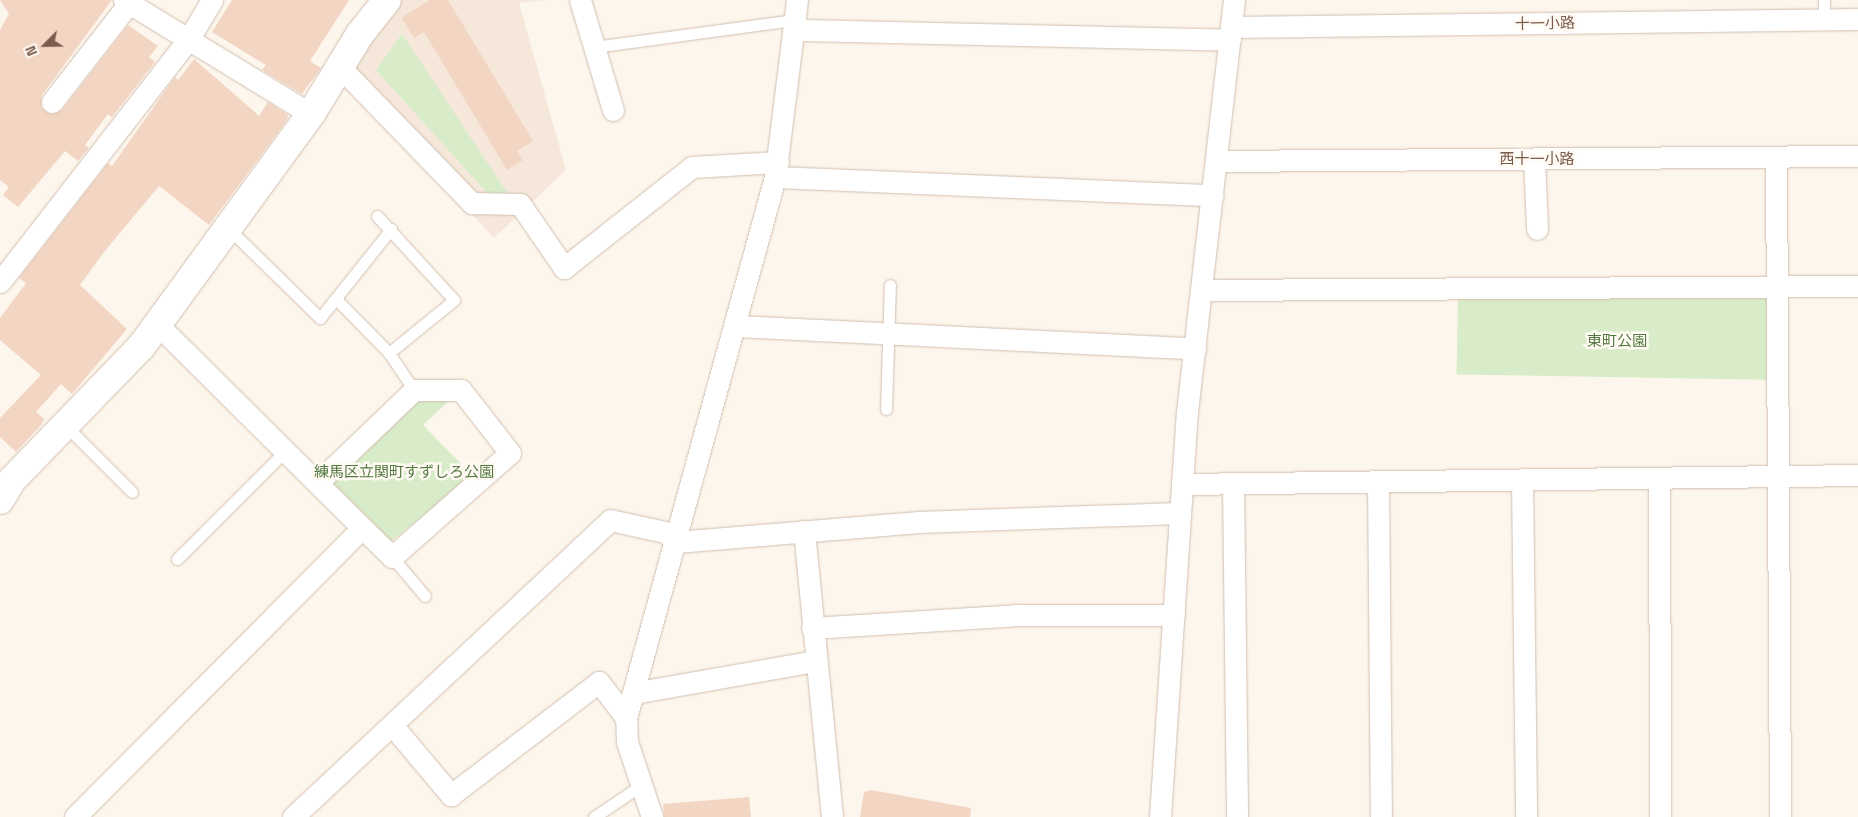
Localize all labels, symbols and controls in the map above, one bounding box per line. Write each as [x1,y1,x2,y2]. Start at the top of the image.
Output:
street label: 十一小路 [1515,13,1575,33]
north arrow [20,20,70,70]
text: N [21,43,41,59]
street label: 西十一小路 [1500,150,1574,168]
park label: 東町公園 [1587,332,1647,350]
park label: 練馬区立関町すずしろ公園 [314,463,494,481]

